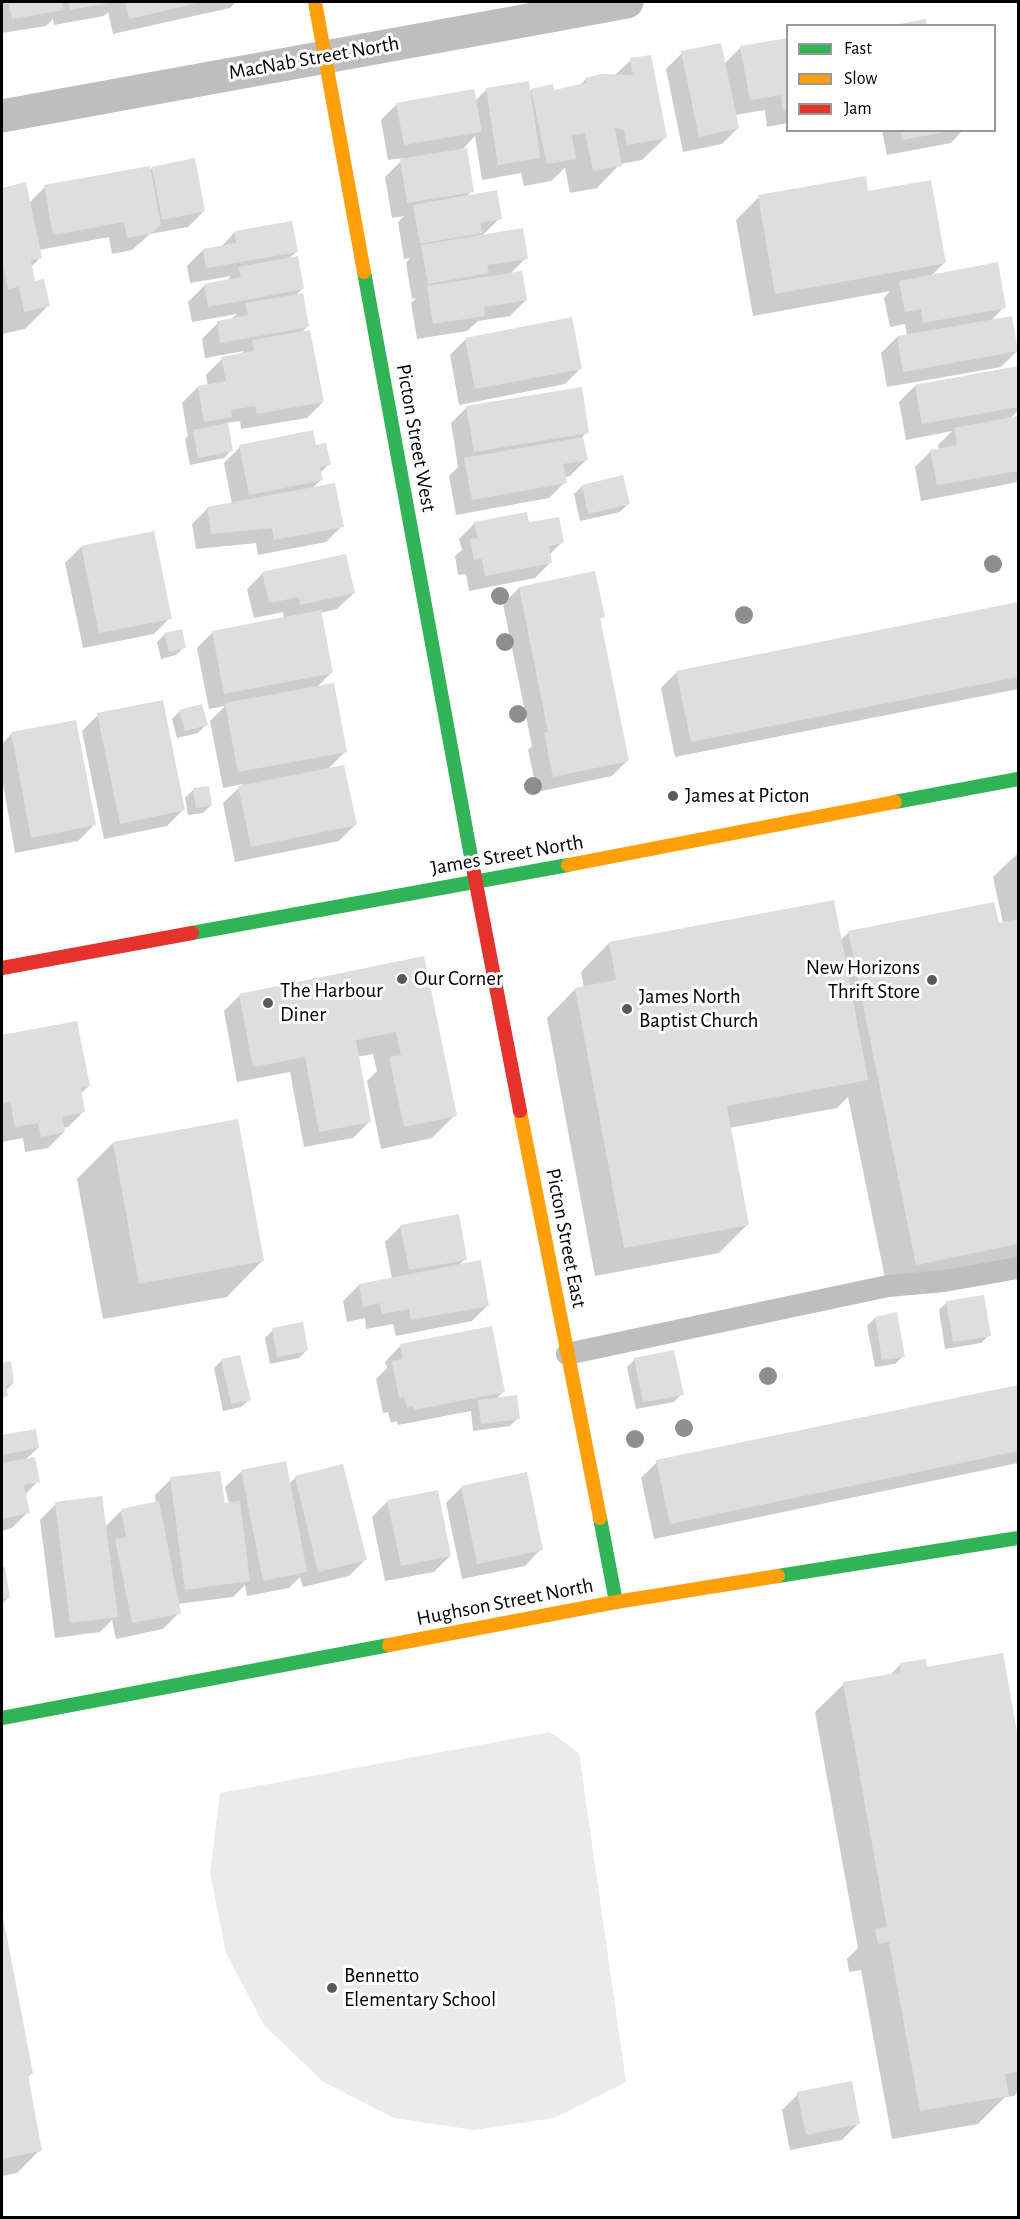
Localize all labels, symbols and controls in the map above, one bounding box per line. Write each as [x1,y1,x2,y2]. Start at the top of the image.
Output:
legend [786,24,996,132]
street label: MacNab Street North [227,31,401,85]
text: Fast [844,40,872,58]
text: Slow [844,70,877,88]
text: Jam [844,100,872,118]
street label: Picton Street West [391,362,441,514]
place label: James at Picton [685,783,810,809]
marker: James at Picton [666,789,680,803]
street label: James Street North [429,829,585,881]
place label: New Horizons Thrift Store [806,955,920,1005]
place label: Our Corner [414,966,503,992]
marker: Our Corner [395,972,409,986]
marker: New Horizons Thrift Store [925,973,939,987]
place label: The Harbour Diner [280,978,383,1028]
place label: James North Baptist Church [639,984,758,1034]
marker: The Harbour Diner [261,996,275,1010]
marker: James North Baptist Church [620,1002,634,1016]
street label: Picton Street East [540,1166,592,1310]
street label: Hughson Street North [414,1573,596,1631]
place label: Bennetto Elementary School [344,1963,496,2013]
marker: Bennetto Elementary School [325,1981,339,1995]

